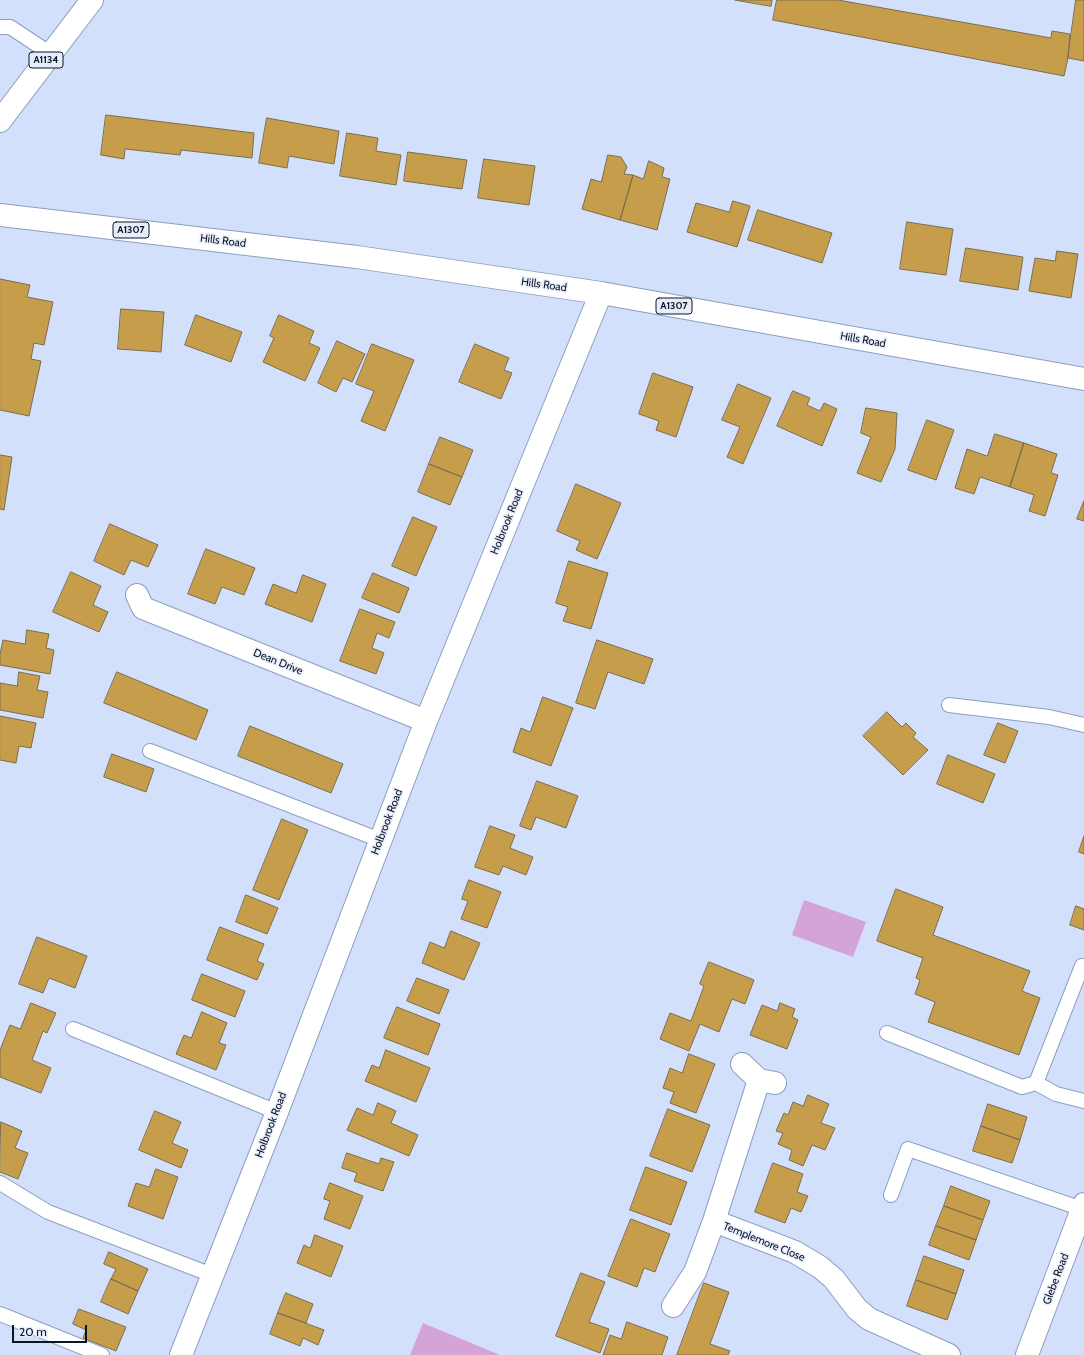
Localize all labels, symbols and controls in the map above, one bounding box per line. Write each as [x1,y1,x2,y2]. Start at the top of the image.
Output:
road number: A1134 [29,52,63,68]
road number: A1307 [113,222,149,238]
street label: Hills Road [199,232,247,250]
street label: Hills Road [520,275,568,295]
road number: A1307 [656,298,692,314]
street label: Hills Road [839,329,887,351]
street label: Holbrook Road [488,488,526,556]
street label: Dean Drive [251,646,305,678]
street label: Holbrook Road [368,787,406,857]
street label: Holbrook Road [252,1090,290,1160]
street label: Templemore Close [721,1220,807,1264]
street label: Glebe Road [1040,1252,1072,1306]
scale bar [14,1317,89,1343]
text: 20 m [19,1324,47,1339]

